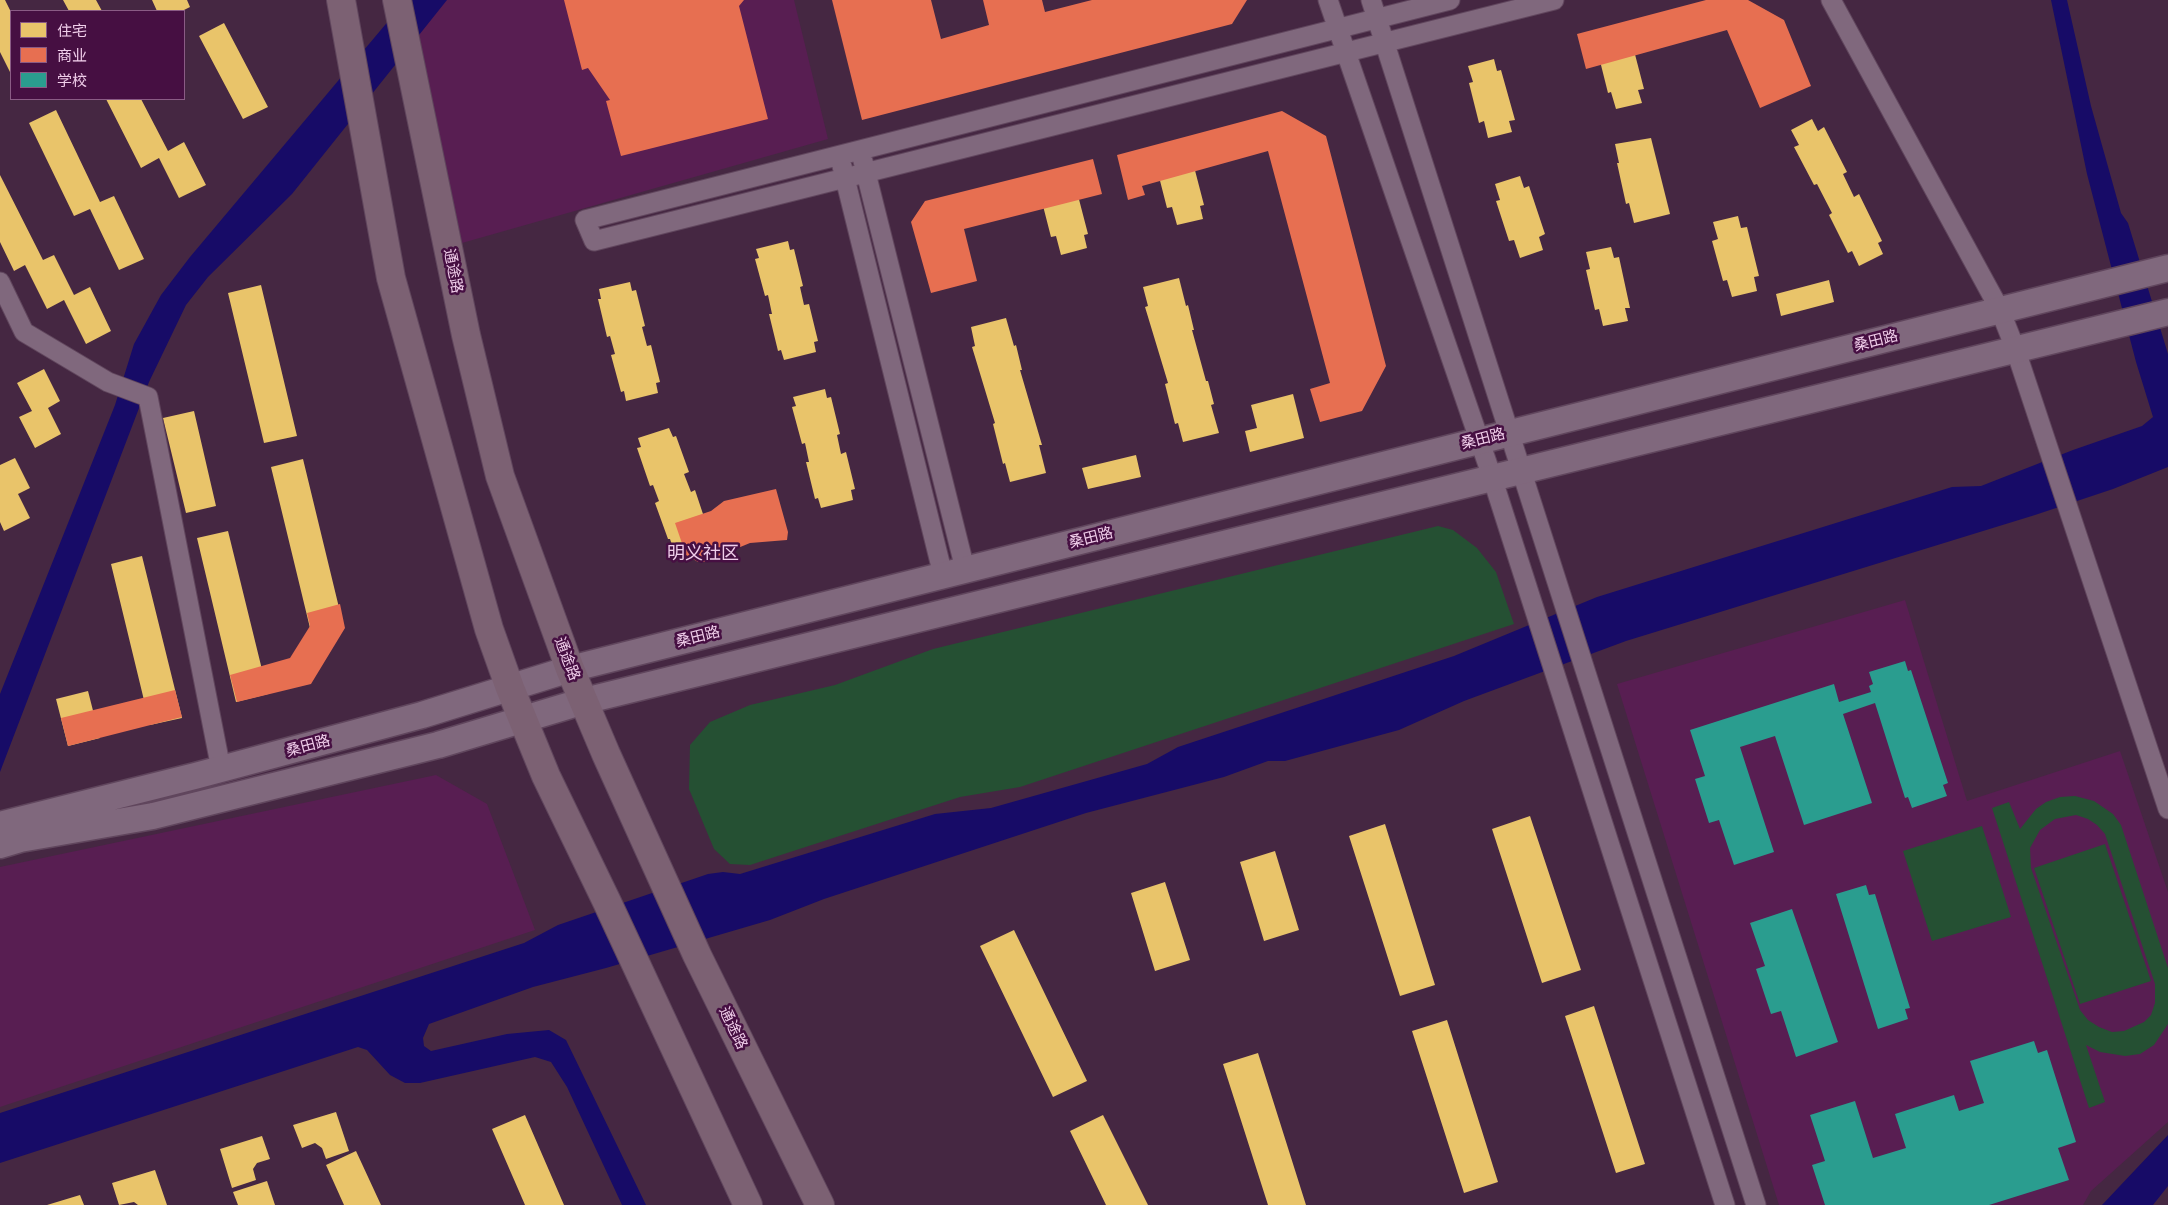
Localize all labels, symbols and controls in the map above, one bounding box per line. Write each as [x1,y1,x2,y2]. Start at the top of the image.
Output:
legend [10,10,185,100]
text: 住宅 [57,21,87,40]
text: 商业 [57,46,87,65]
text: 学校 [57,71,87,90]
street label: 通途路 [440,247,466,295]
street label: 桑田路 [1852,327,1900,355]
street label: 桑田路 [1459,425,1507,453]
street label: 桑田路 [1067,524,1115,552]
district label: 明义社区 [667,543,739,565]
street label: 桑田路 [674,623,722,651]
street label: 通途路 [551,635,583,683]
street label: 桑田路 [284,731,332,761]
street label: 通途路 [715,1004,751,1052]

